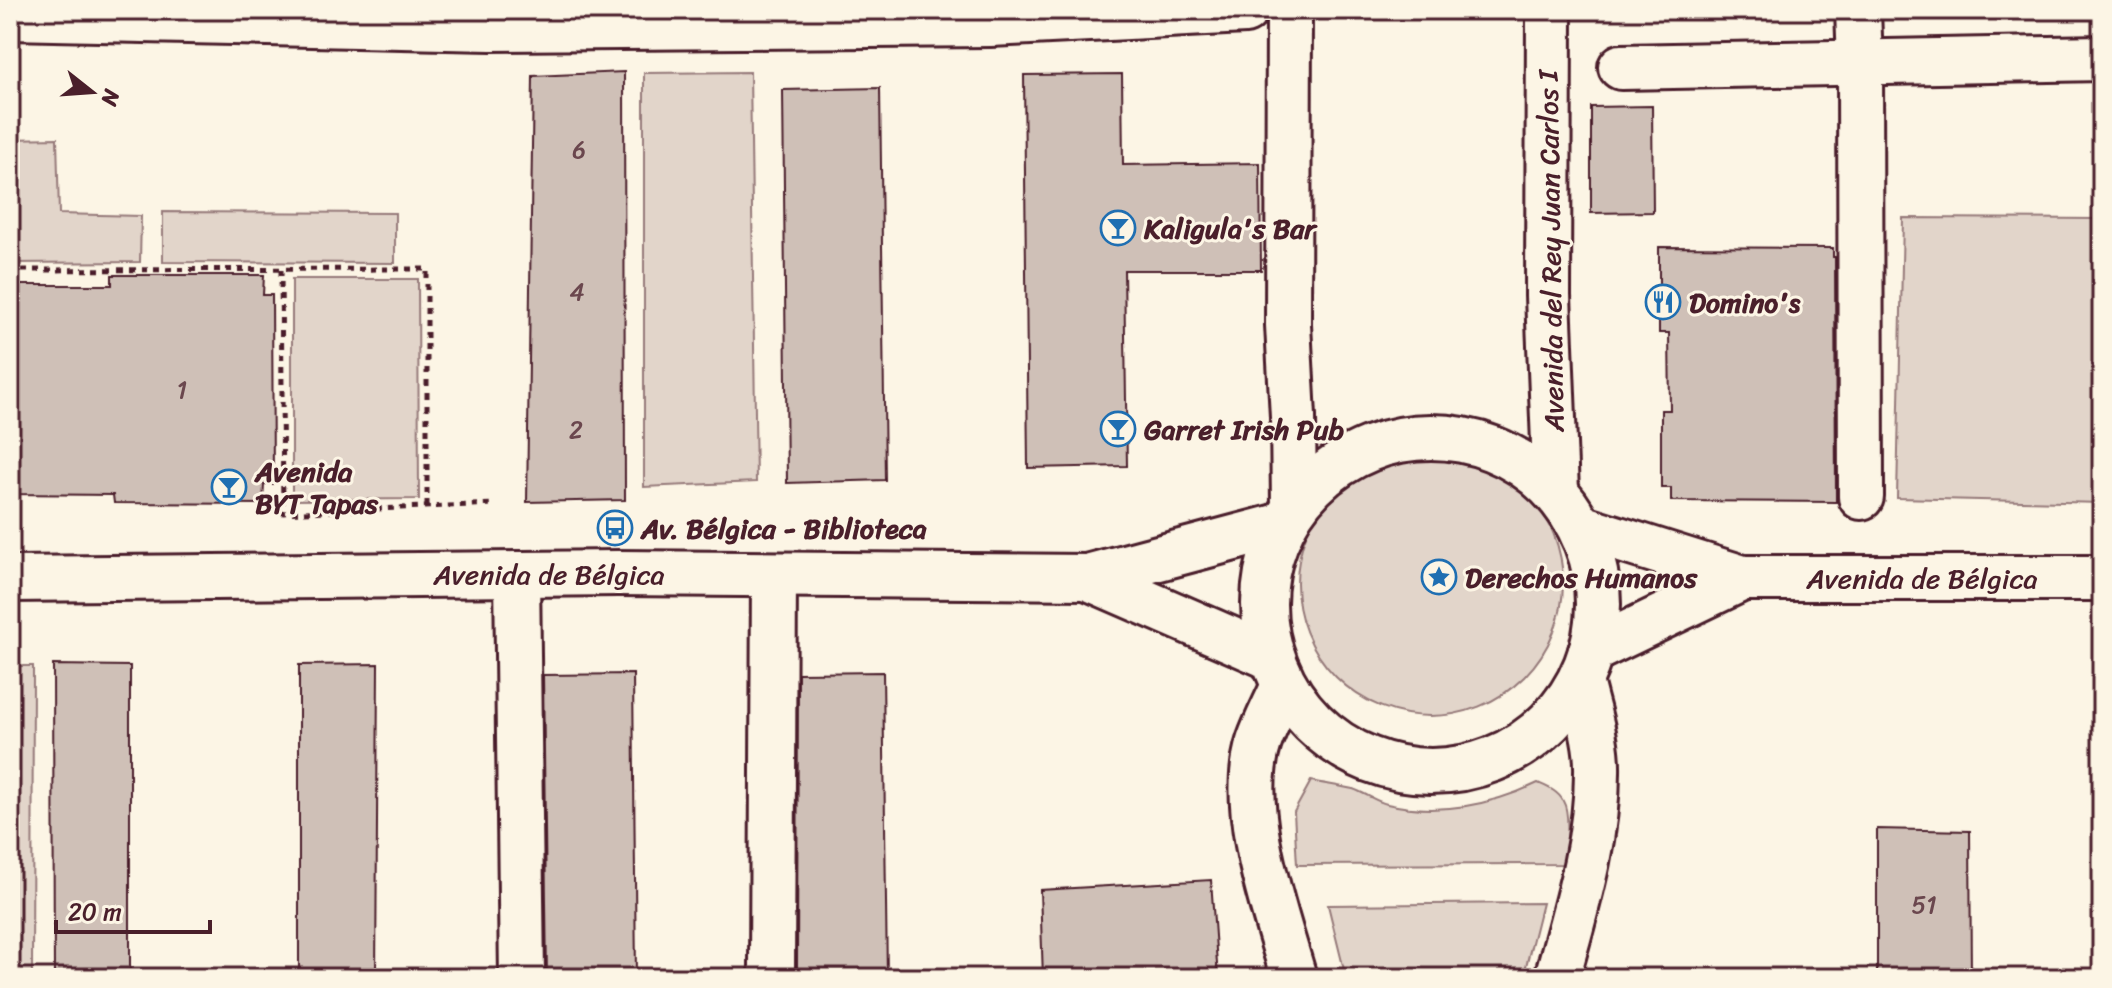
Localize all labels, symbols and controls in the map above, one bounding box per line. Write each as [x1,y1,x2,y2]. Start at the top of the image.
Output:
north arrow [52,52,132,132]
street label: Avenida del Rey Juan Carlos I [1523,68,1579,433]
text: N [90,84,132,111]
house number: 6 [572,129,586,171]
place label: Kaligula's Bar [1143,204,1318,253]
bar icon: Kaligula's Bar [1099,209,1137,247]
house number: 4 [570,271,585,313]
place label: Domino's [1689,278,1801,327]
restaurant icon: Domino's [1644,283,1682,321]
house number: 1 [177,369,187,411]
place label: Garret Irish Pub [1144,405,1345,454]
house number: 2 [569,409,583,451]
bar icon: Garret Irish Pub [1099,410,1137,448]
place label: Avenida BYT Tapas [254,447,379,528]
bar icon: Avenida BYT Tapas [210,468,248,506]
place label: Av. Bélgica - Biblioteca [640,504,927,553]
bus stop icon: Av. Bélgica - Biblioteca [596,509,634,547]
street label: Avenida de Bélgica [432,550,665,599]
place label: Derechos Humanos [1465,553,1698,602]
street label: Avenida de Bélgica [1805,554,2038,603]
place icon: Derechos Humanos [1420,558,1458,596]
scale bar [56,884,210,934]
house number: 51 [1912,884,1936,926]
text: 20 m [68,891,122,933]

